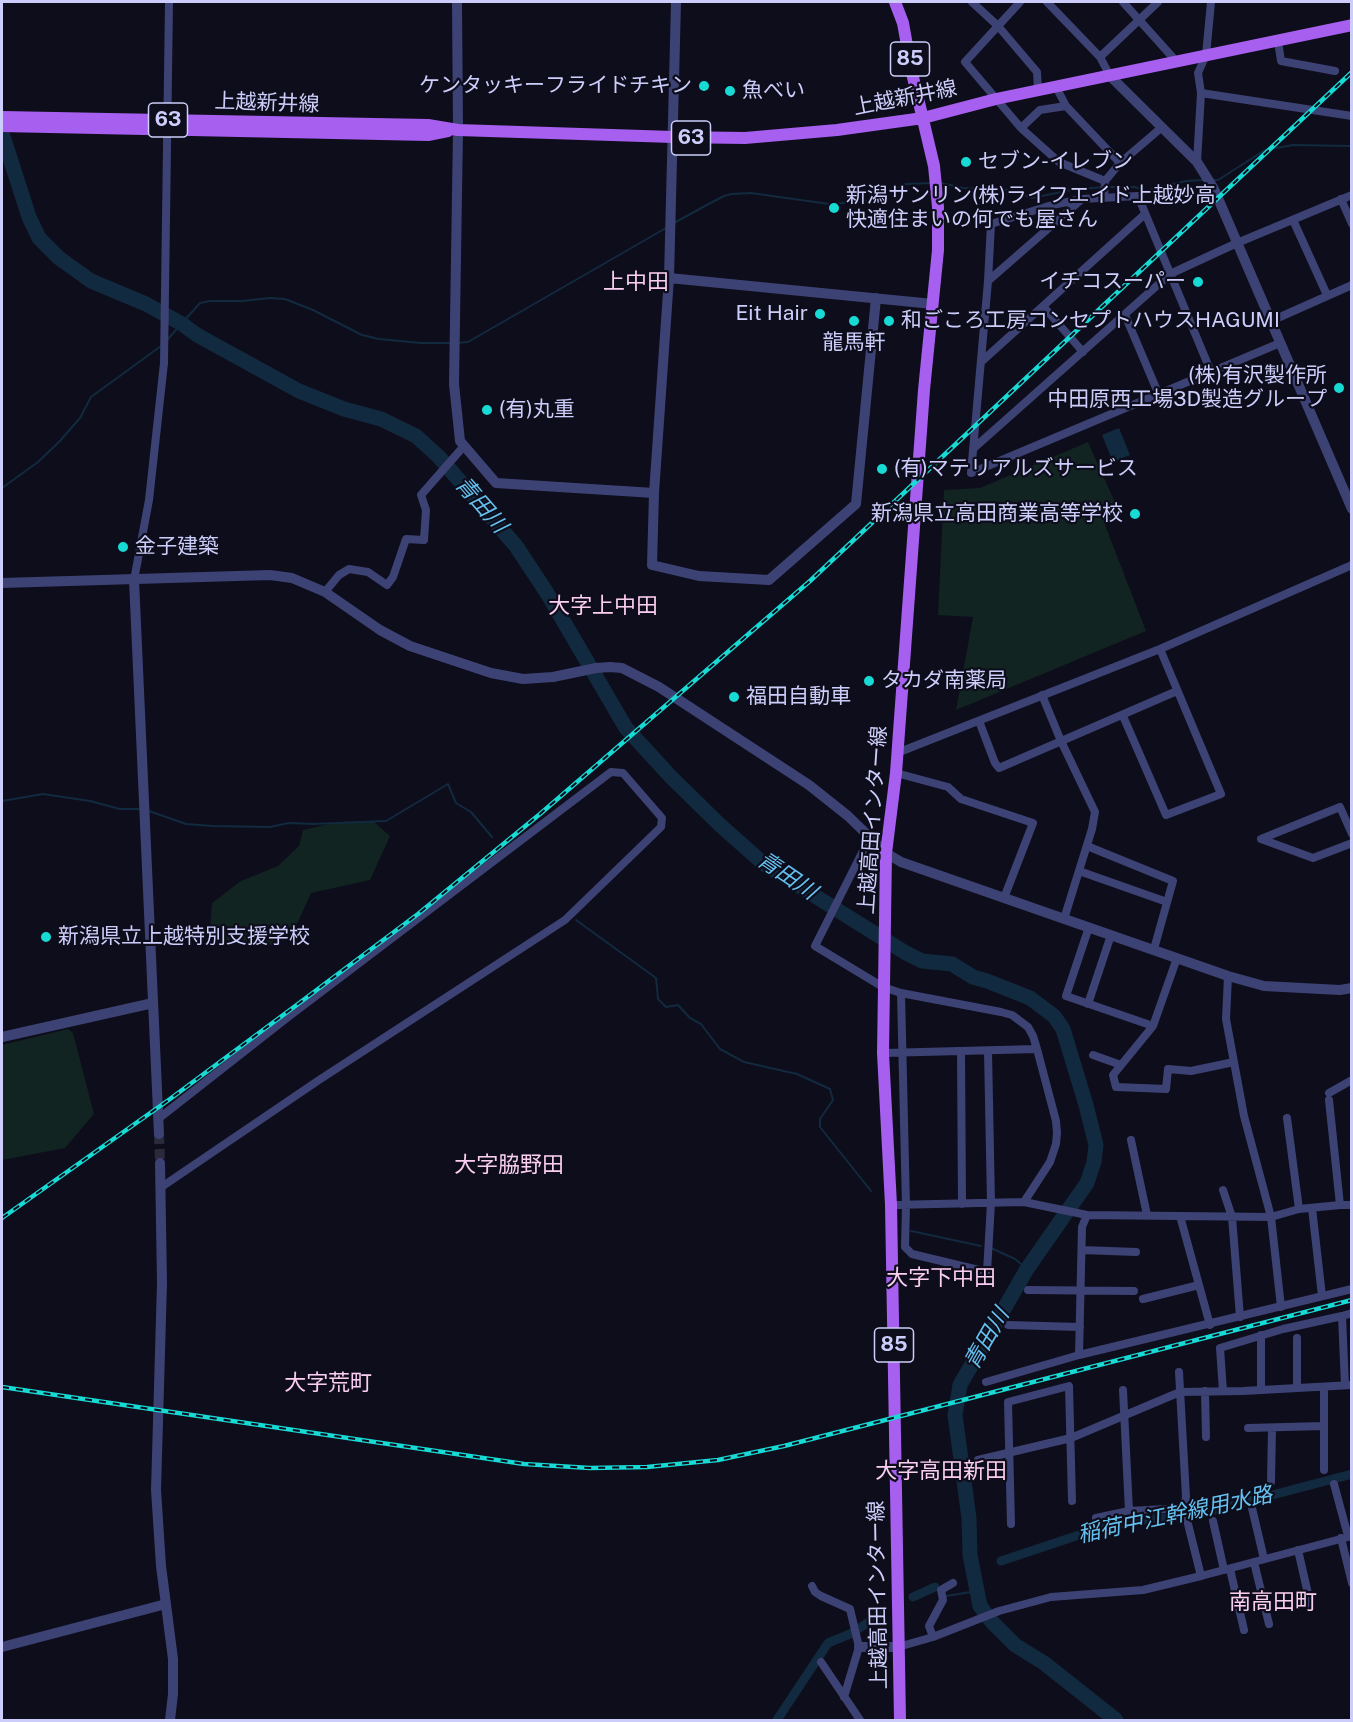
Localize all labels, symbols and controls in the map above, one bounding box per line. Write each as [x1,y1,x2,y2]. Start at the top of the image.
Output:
road number: 85 [890,42,930,76]
place label: ケンタッキーフライドチキン [419,73,692,99]
street label: 上越新井線 [851,76,959,120]
place label: 魚べい [742,78,805,104]
marker: ケンタッキーフライドチキン [697,79,711,93]
marker: 魚べい [723,84,737,98]
street label: 上越新井線 [214,89,320,117]
road number: 63 [148,103,188,137]
road number: 63 [672,121,710,155]
place label: セブン-イレブン [978,149,1133,175]
marker: セブン-イレブン [959,155,973,169]
place label: 新潟サンリン(株)ライフエイド上越妙高 快適住まいの何でも屋さん [846,183,1216,233]
marker: 新潟サンリン(株)ライフエイド上越妙高 快適住まいの何でも屋さん [827,201,841,215]
district label: 上中田 [603,269,669,295]
place label: イチコスーパー [1039,269,1186,295]
marker: イチコスーパー [1191,275,1205,289]
place label: Eit Hair [736,301,808,327]
marker: Eit Hair [813,307,827,321]
place label: 和ごころ工房コンセプトハウスHAGUMI [901,308,1280,334]
marker: 龍馬軒 [847,314,861,328]
marker: 和ごころ工房コンセプトハウスHAGUMI [882,314,896,328]
place label: 龍馬軒 [823,330,885,356]
place label: (株)有沢製作所 中田原西工場3D製造グループ [1047,363,1327,413]
marker: (株)有沢製作所 中田原西工場3D製造グループ [1332,381,1346,395]
place label: (有)丸重 [499,397,575,423]
marker: (有)丸重 [480,403,494,417]
place label: (有)マテリアルズサービス [894,456,1138,482]
marker: (有)マテリアルズサービス [875,462,889,476]
water label: 青田川 [449,471,513,539]
place label: 新潟県立高田商業高等学校 [871,501,1123,527]
marker: 新潟県立高田商業高等学校 [1128,507,1142,521]
place label: 金子建築 [135,534,219,560]
marker: 金子建築 [116,540,130,554]
district label: 大字上中田 [548,593,658,619]
place label: タカダ南薬局 [881,668,1007,694]
marker: タカダ南薬局 [862,674,876,688]
place label: 福田自動車 [746,684,851,710]
marker: 福田自動車 [727,690,741,704]
street label: 上越高田インター線 [854,725,892,915]
water label: 青田川 [752,847,822,905]
place label: 新潟県立上越特別支援学校 [58,924,310,950]
marker: 新潟県立上越特別支援学校 [39,930,53,944]
district label: 大字脇野田 [454,1152,564,1178]
district label: 大字下中田 [886,1265,996,1291]
water label: 青田川 [959,1304,1015,1374]
road number: 85 [874,1328,914,1362]
district label: 大字荒町 [284,1370,372,1396]
district label: 大字高田新田 [875,1458,1007,1484]
water label: 稲荷中江幹線用水路 [1075,1482,1275,1548]
street label: 上越高田インター線 [864,1500,892,1690]
district label: 南高田町 [1229,1589,1317,1615]

